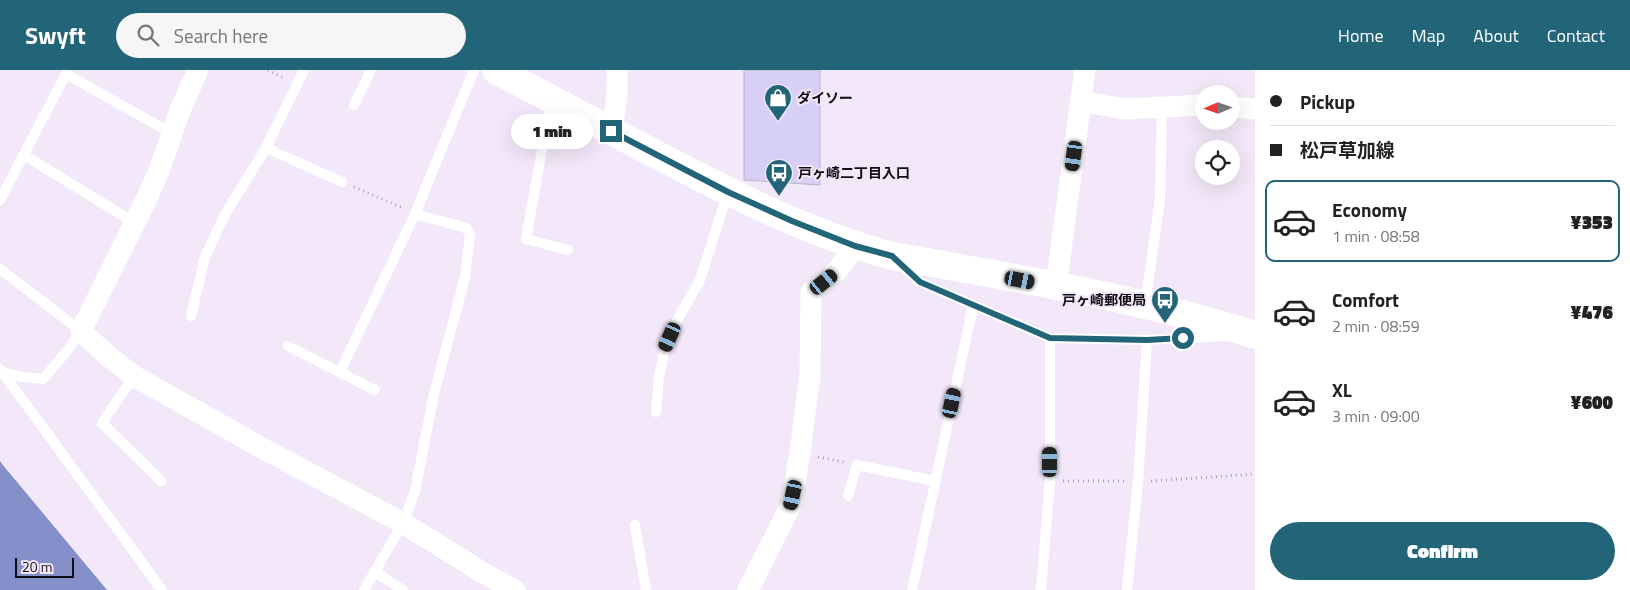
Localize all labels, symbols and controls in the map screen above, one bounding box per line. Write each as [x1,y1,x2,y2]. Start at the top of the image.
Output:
search box [116,13,466,58]
text: Swyft [25,17,86,53]
icon: search [134,21,162,49]
text: Search here [174,21,268,50]
text: Home [1338,22,1384,49]
text: Map [1412,22,1445,49]
text: About [1473,22,1519,49]
text: Contact [1547,22,1605,49]
shop icon: ダイソー [763,83,793,122]
north arrow [1195,85,1240,130]
map controls [1195,85,1240,185]
place label: ダイソー [797,87,853,108]
text: Pickup [1300,87,1355,116]
callout: 1 min [511,114,594,148]
text: 1 min [532,119,572,143]
route end [600,120,622,142]
text: 松戸草加線 [1300,135,1395,164]
car [1064,140,1083,172]
button: locate [1195,140,1240,185]
bus stop icon: 戸ヶ崎二丁目入口 [764,158,794,197]
place label: 戸ヶ崎二丁目入口 [798,162,910,183]
text: Economy [1332,195,1407,224]
icon: car [1272,199,1317,244]
text: ¥353 [1571,207,1613,236]
text: 1 min · 08:58 [1332,224,1420,248]
car [807,267,840,297]
car [1003,270,1036,290]
bus stop icon: 戸ヶ崎郵便局 [1150,285,1180,324]
text: Comfort [1332,285,1399,314]
place label: 戸ヶ崎郵便局 [1062,289,1146,310]
icon: car [1272,289,1317,334]
text: ¥476 [1571,297,1613,326]
text: 2 min · 08:59 [1332,314,1420,338]
car [657,320,682,354]
route start [1172,327,1194,349]
text: XL [1332,375,1352,404]
icon: car [1272,379,1317,424]
car [941,387,962,419]
text: ¥600 [1571,387,1613,416]
text: 3 min · 09:00 [1332,404,1420,428]
car [1042,447,1057,477]
car [782,479,803,511]
button: Confirm [1270,522,1615,580]
scale bar [15,555,74,578]
text: 20 m [22,556,52,577]

